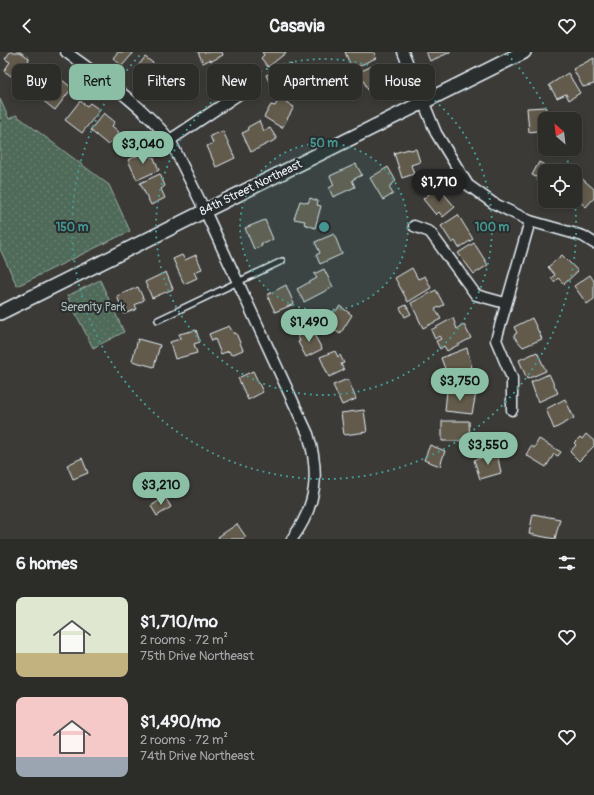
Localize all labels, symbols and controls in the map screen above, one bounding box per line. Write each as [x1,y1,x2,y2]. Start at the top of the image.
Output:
icon: back [16,15,38,37]
text: Casavia [269,15,325,38]
icon: heart [556,15,578,37]
chip: Buy [12,64,61,100]
chip: Rent [69,64,125,100]
chip: Filters [133,64,199,100]
chip: New [207,64,261,100]
chip: Apartment [269,64,362,100]
chip: House [370,64,435,100]
north arrow [538,112,582,156]
map controls [538,112,582,208]
pin: $3,040 [110,131,176,165]
text: $3,040 [122,136,164,152]
text: 50 m [310,136,338,151]
street label: 84th Street Northeast [197,157,305,219]
button: locate [538,164,582,208]
pin: $1,710 [406,169,472,203]
text: $1,710 [421,174,457,190]
text: 150 m [56,220,89,235]
centre of rings [317,220,331,234]
text: 100 m [475,220,510,235]
park label: Serenity Park [60,300,126,315]
pin: $1,490 [276,309,342,343]
text: $1,490 [290,314,328,330]
pin: $3,750 [427,368,493,402]
text: $3,750 [440,373,480,389]
pin: $3,550 [455,432,521,466]
text: $3,550 [468,437,508,453]
pin: $3,210 [128,472,194,506]
text: $3,210 [142,477,180,493]
icon: filters [556,552,578,574]
text: 6 homes [16,553,77,574]
text: $1,710/mo [140,611,218,632]
icon: home [48,613,96,661]
icon: heart [556,626,578,648]
text: 2 rooms · 72 m² [140,632,228,648]
text: 75th Drive Northeast [140,648,254,664]
text: $1,490/mo [140,711,221,732]
icon: home [48,713,96,761]
icon: heart [556,726,578,748]
text: 2 rooms · 72 m² [140,732,228,748]
text: 74th Drive Northeast [140,748,254,764]

